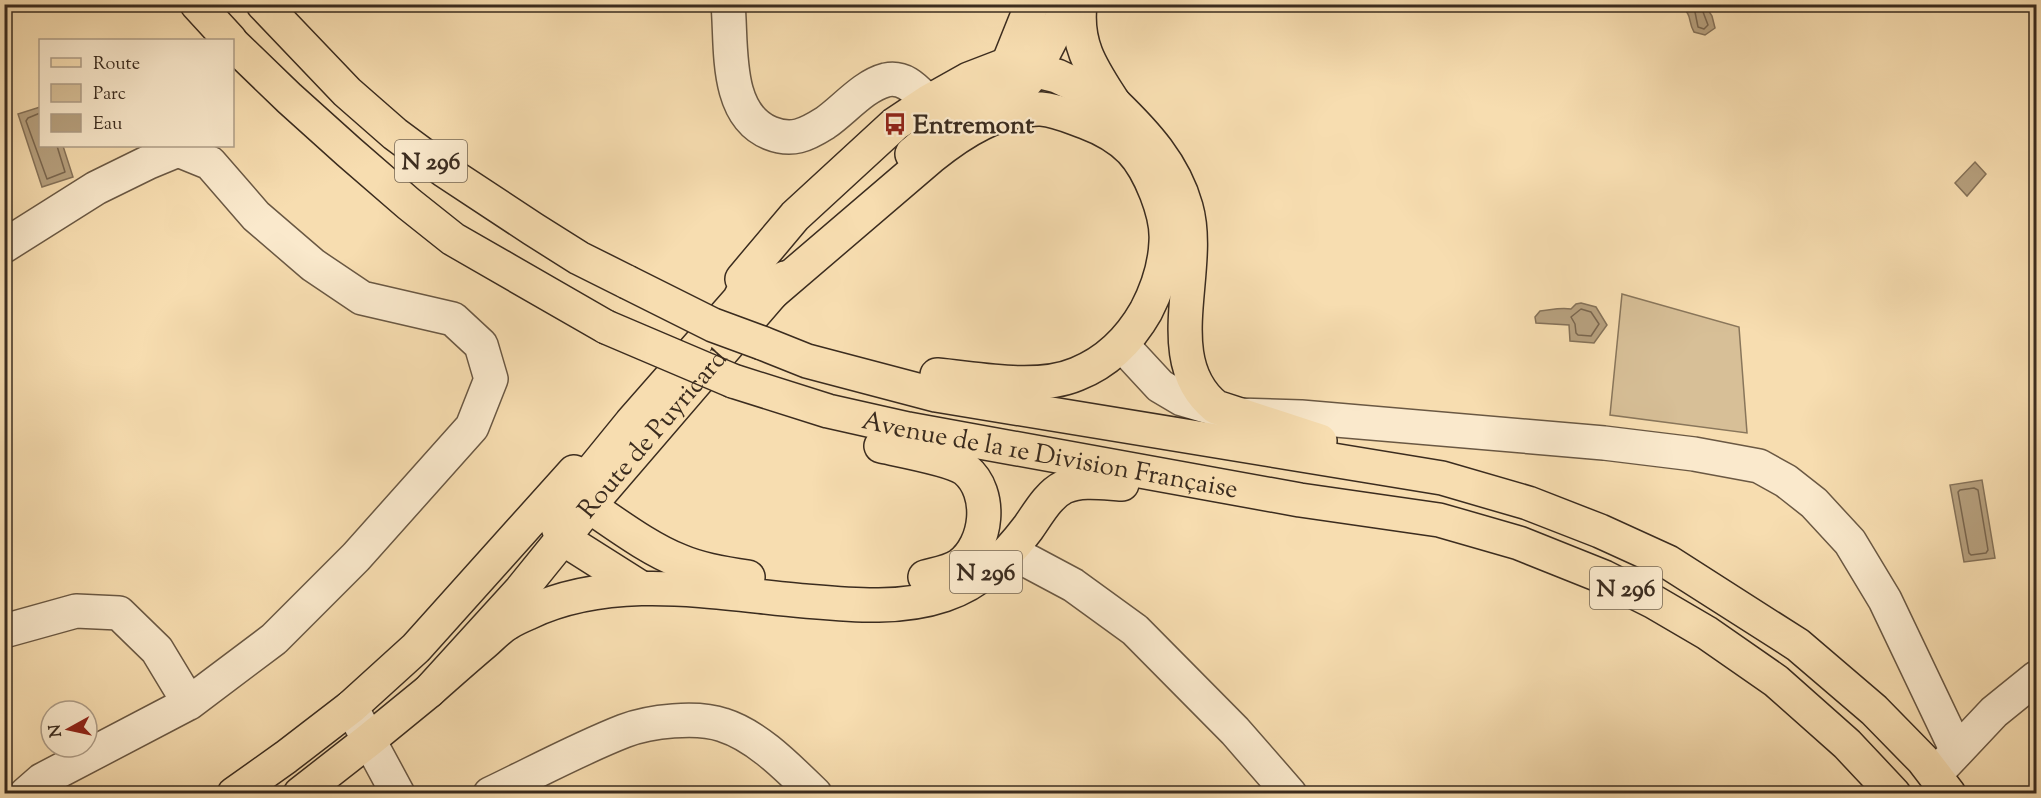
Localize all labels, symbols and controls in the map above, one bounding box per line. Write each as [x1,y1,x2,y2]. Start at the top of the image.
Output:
legend [39,39,234,147]
text: Route [93,52,140,78]
text: Parc [93,82,126,108]
place label: Entremont [913,108,1034,145]
bus stop icon: Entremont [882,111,908,137]
text: Eau [93,112,122,138]
road number: N 296 [395,140,467,182]
street label: Route de Puyricard [570,342,737,527]
street label: Avenue de la 1e Division Française [858,403,1241,509]
road number: N 296 [950,551,1022,593]
road number: N 296 [1590,567,1662,609]
north arrow [39,699,99,759]
text: N [44,723,69,739]

